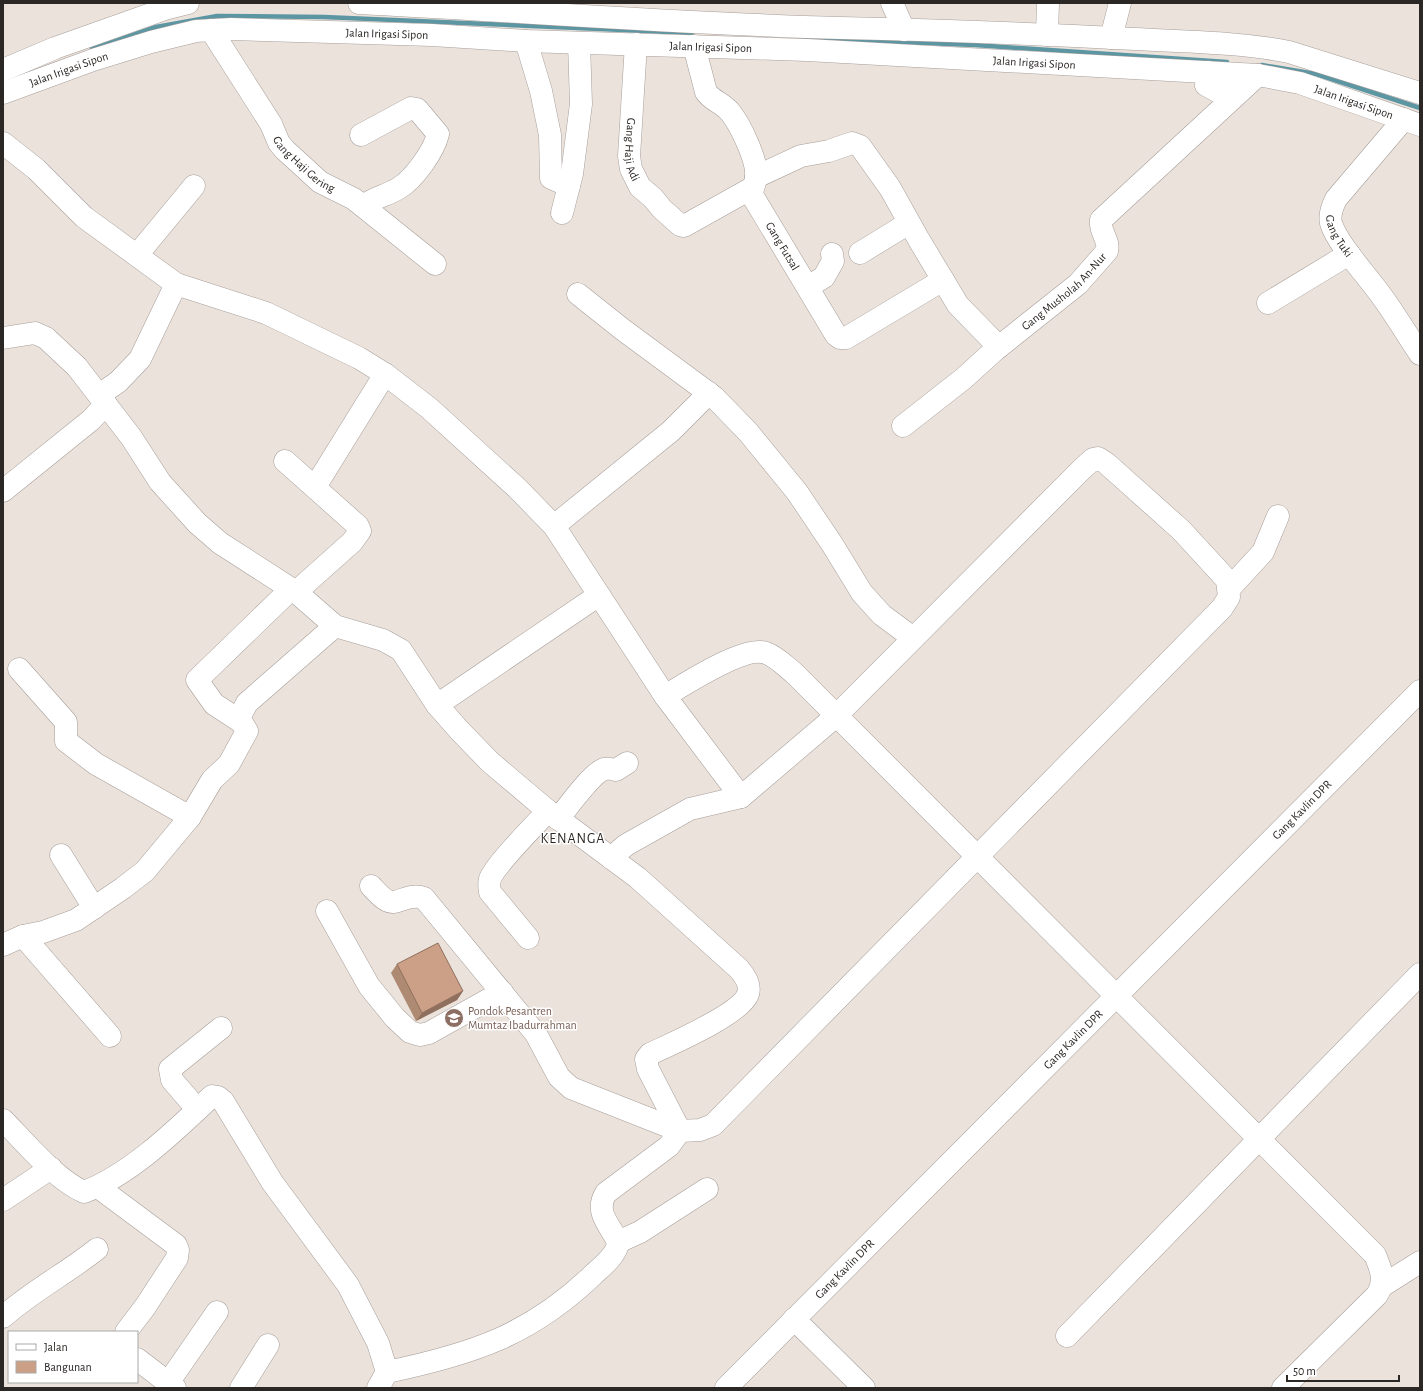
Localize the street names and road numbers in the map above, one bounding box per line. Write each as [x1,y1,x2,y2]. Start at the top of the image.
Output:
street label: Jalan Irigasi Sipon [345,26,429,41]
street label: Jalan Irigasi Sipon [669,40,752,54]
street label: Jalan Irigasi Sipon [28,50,110,89]
street label: Jalan Irigasi Sipon [993,54,1076,71]
street label: Jalan Irigasi Sipon [1313,83,1395,121]
street label: Gang Haji Adi [622,117,642,183]
street label: Gang Haji Gering [271,134,337,195]
street label: Gang Tuki [1324,215,1355,259]
street label: Gang Futsal [764,220,802,272]
street label: Gang Musholah An-Nur [1019,250,1109,332]
street label: Gang Kavlin DPR [1270,778,1334,842]
street label: Gang Kavlin DPR [1041,1007,1105,1071]
street label: Gang Kavlin DPR [813,1237,877,1301]

